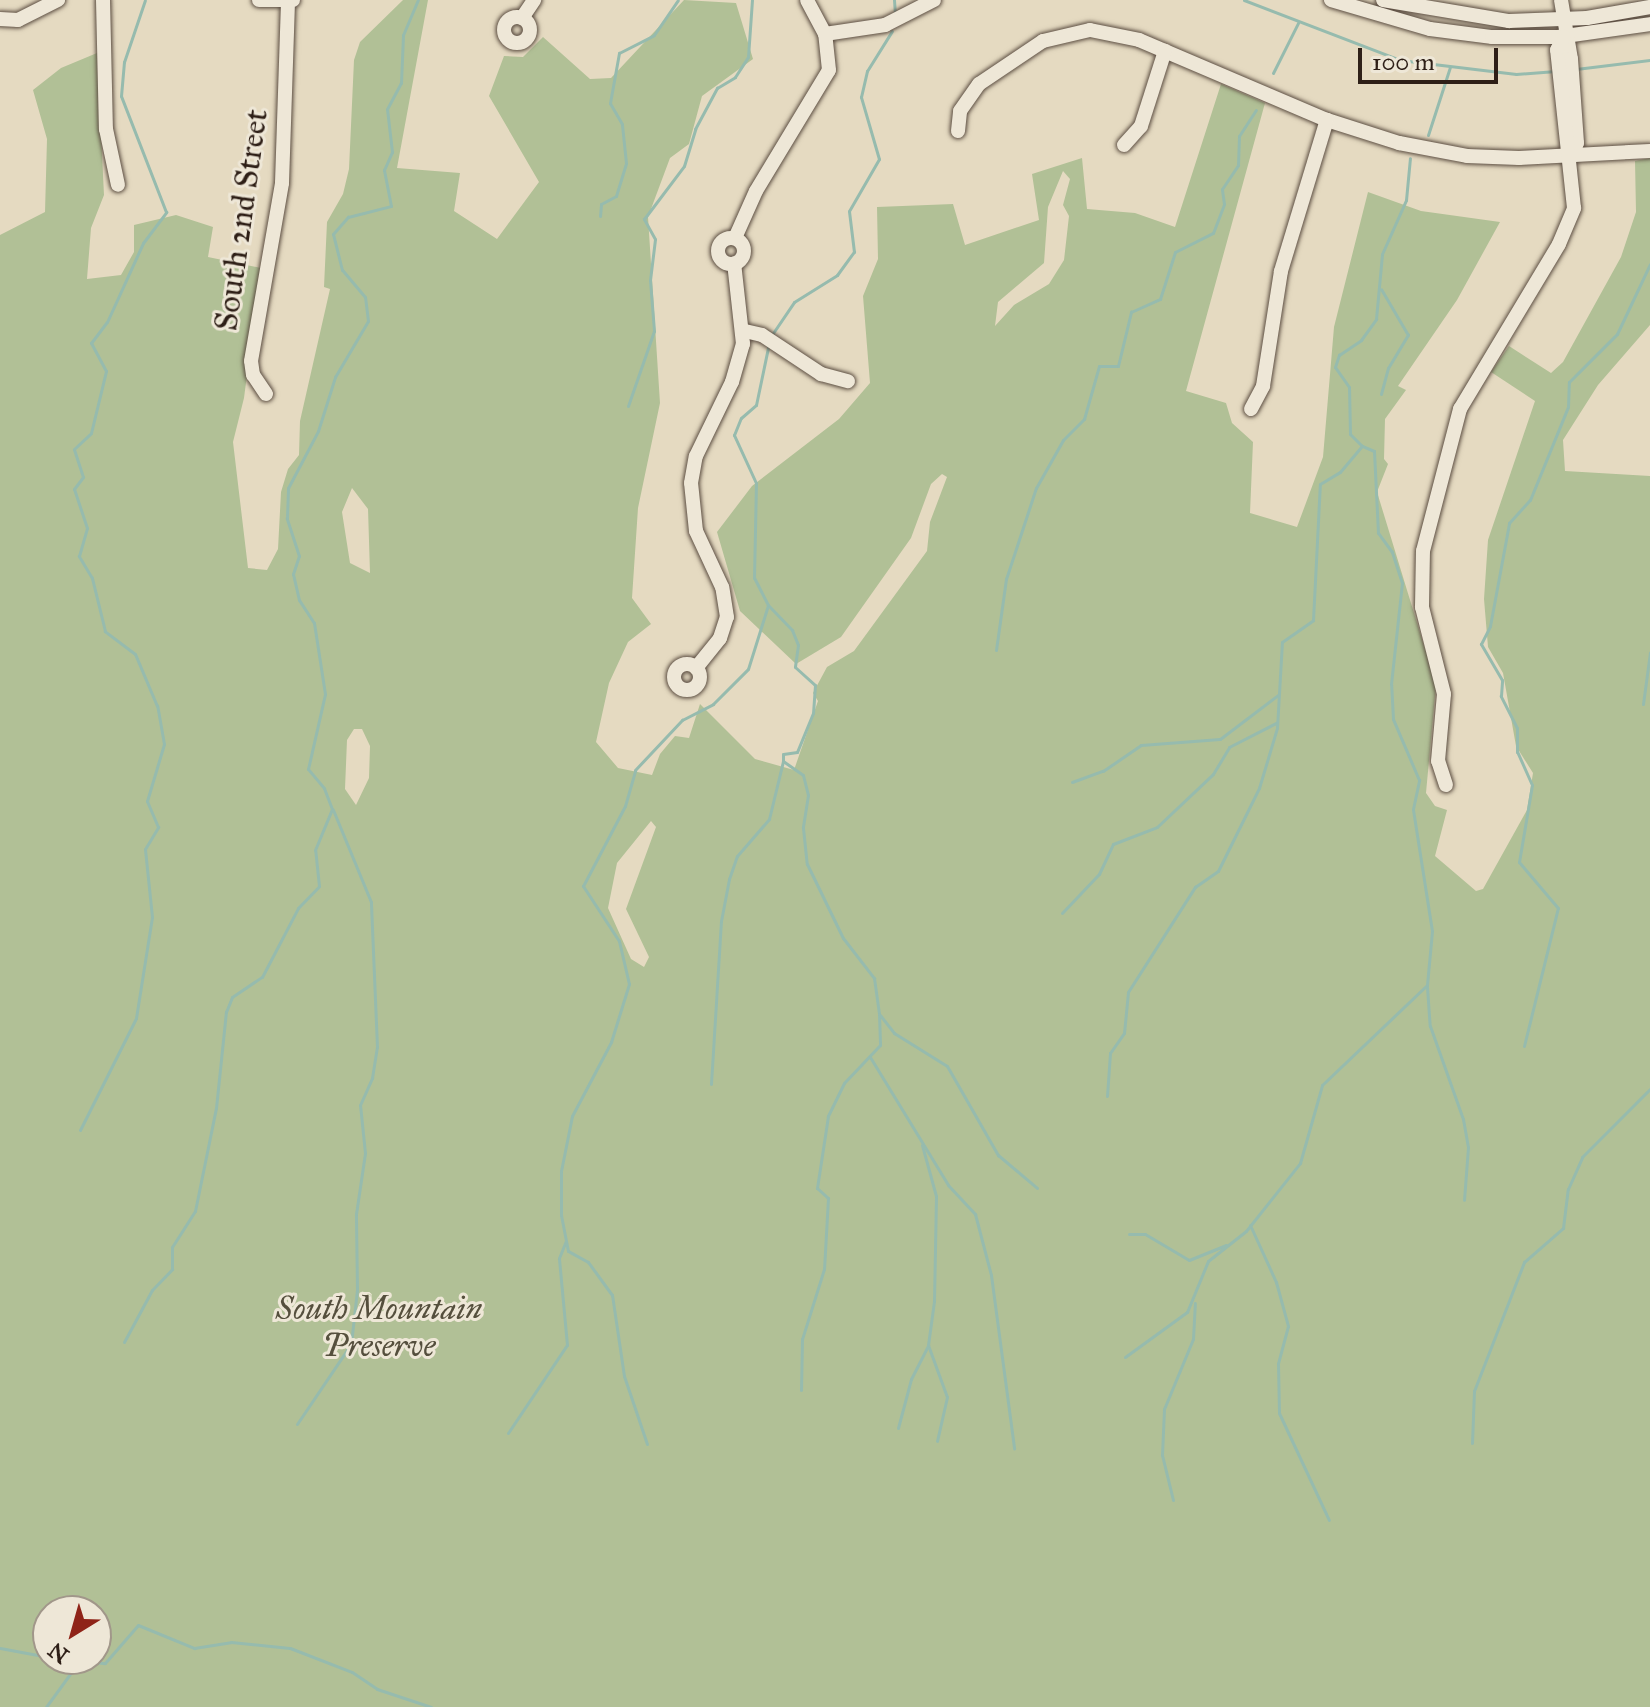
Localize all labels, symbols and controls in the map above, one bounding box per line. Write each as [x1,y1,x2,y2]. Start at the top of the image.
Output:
scale bar [1362,32,1502,82]
text: 100 m [1372,47,1435,77]
street label: South 2nd Street [207,107,277,333]
park label: South Mountain Preserve [276,1291,482,1366]
north arrow [32,1595,112,1675]
text: N [43,1637,74,1669]

